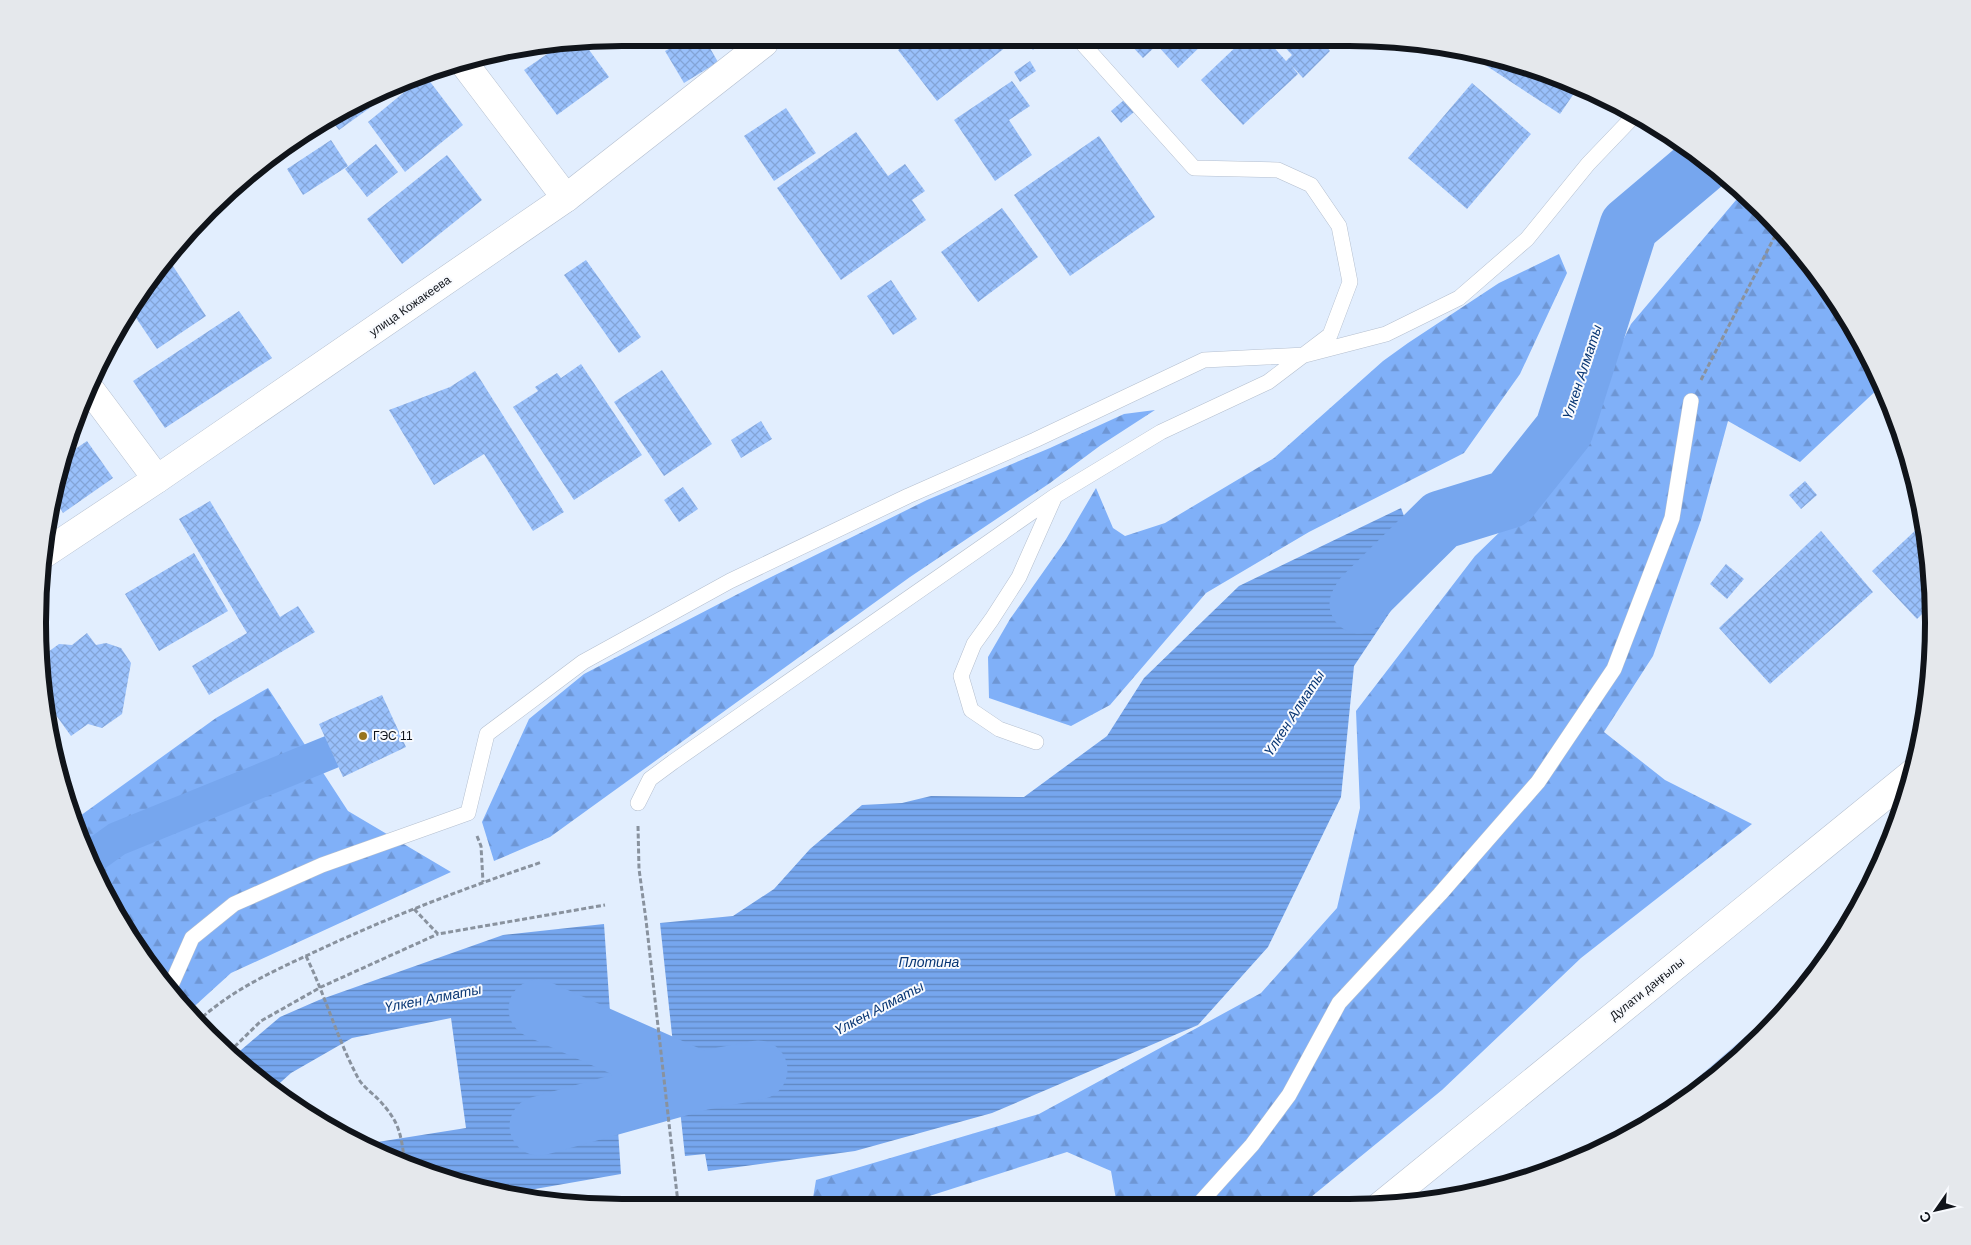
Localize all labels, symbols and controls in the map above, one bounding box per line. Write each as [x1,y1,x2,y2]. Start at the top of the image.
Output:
street label: улица Кожакеева [367,272,454,339]
water label: Үлкен Алматы [1559,322,1605,421]
water label: Үлкен Алматы [1261,667,1328,759]
place label: ГЭС 11 [373,729,413,743]
marker: ГЭС 11 [357,730,369,742]
water label: Плотина [899,954,960,970]
street label: Дулати даңғылы [1607,955,1687,1023]
water label: Үлкен Алматы [832,978,927,1038]
water label: Үлкен Алматы [383,981,483,1015]
north arrow [1911,1185,1961,1235]
text: С [1916,1209,1935,1226]

